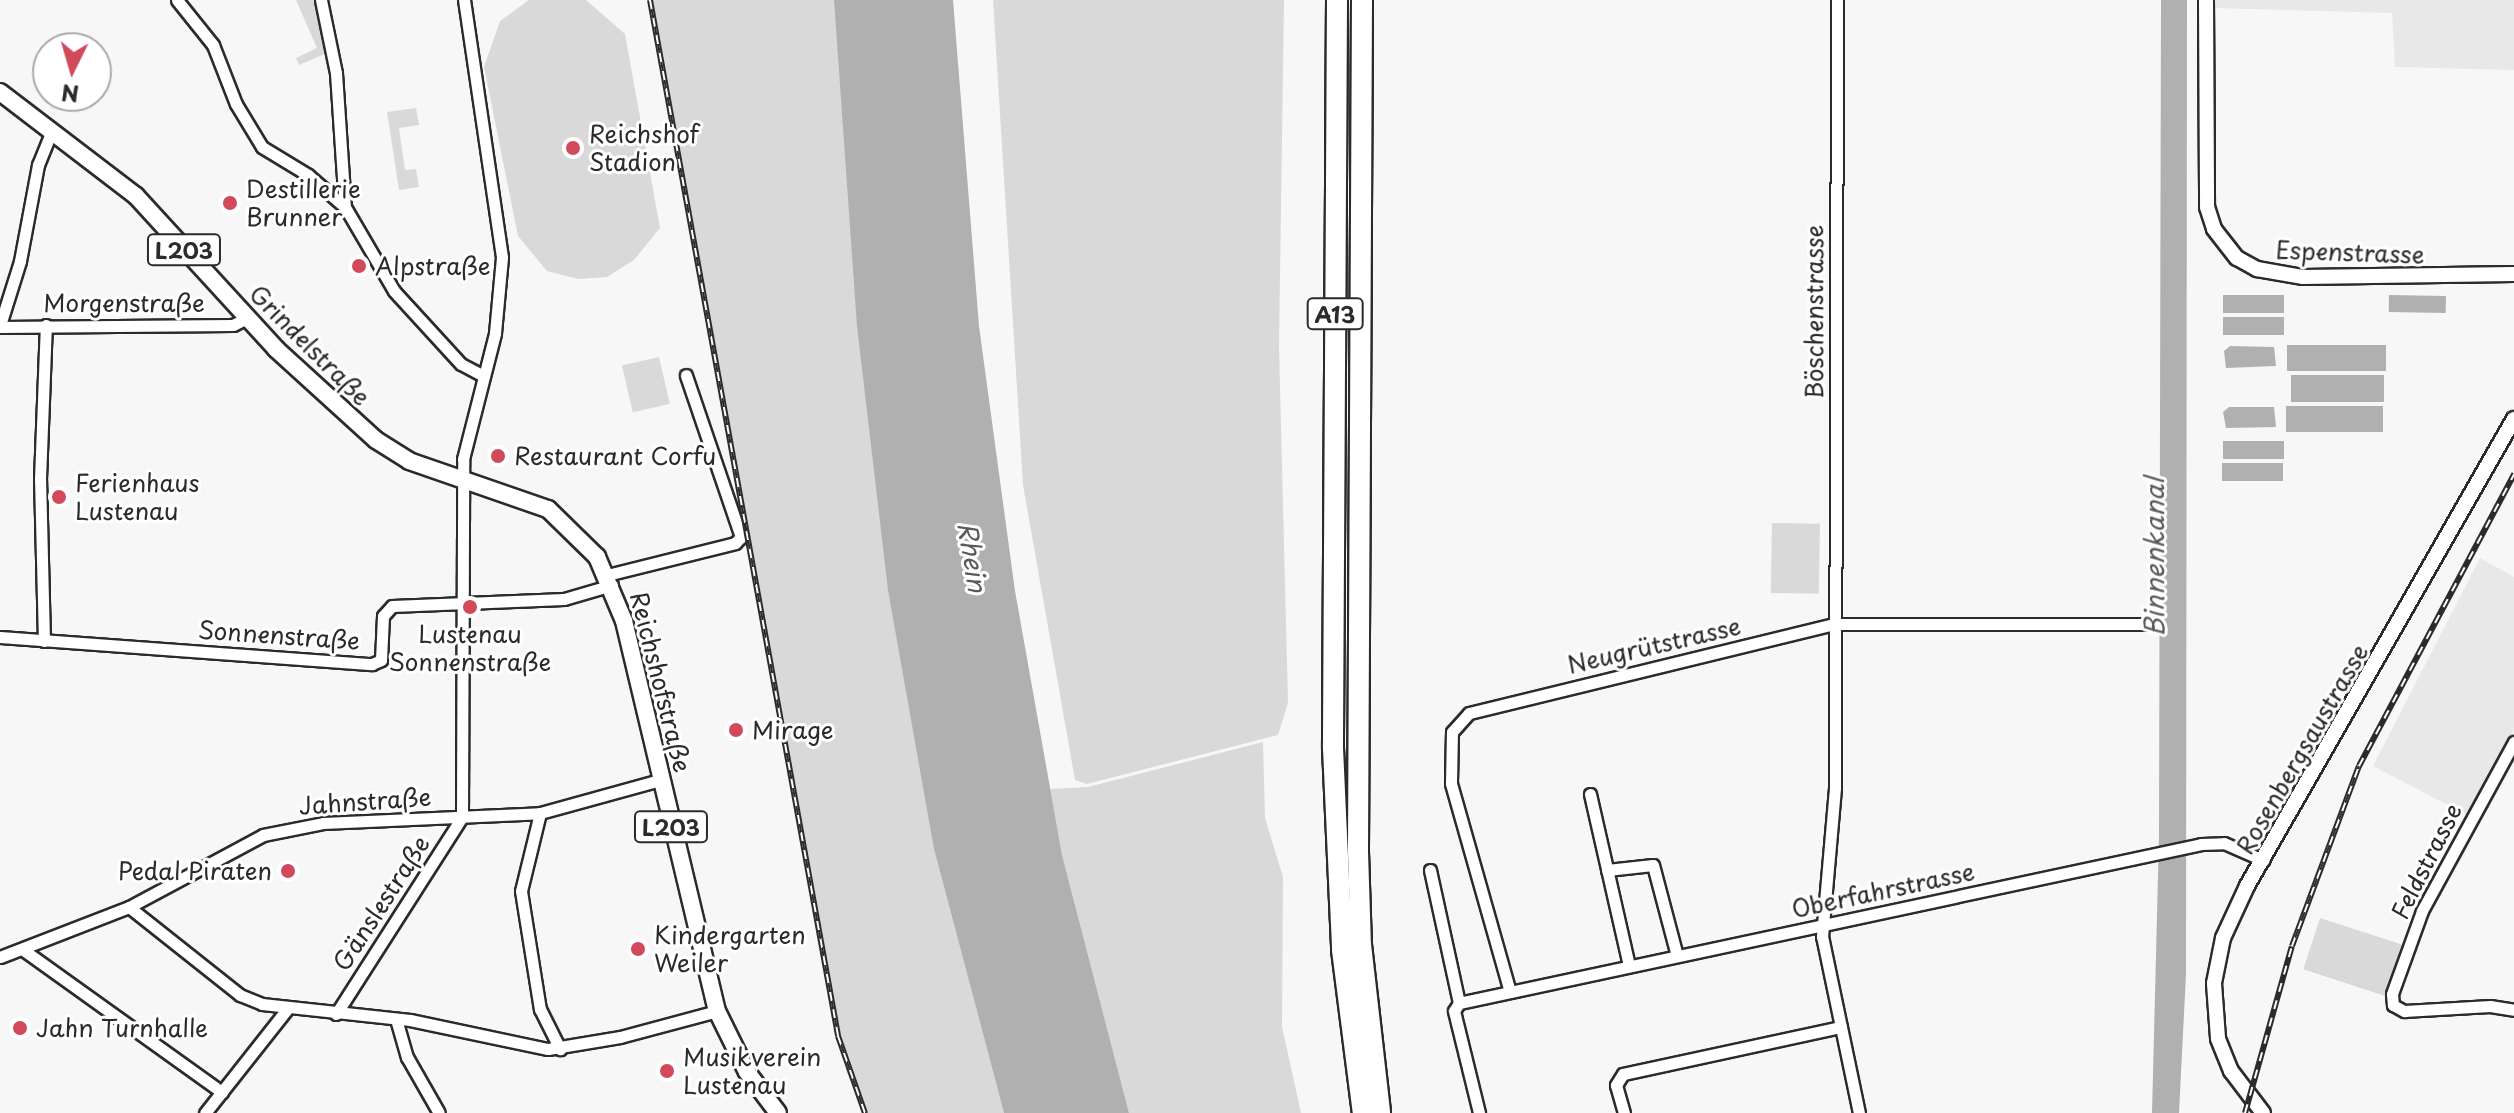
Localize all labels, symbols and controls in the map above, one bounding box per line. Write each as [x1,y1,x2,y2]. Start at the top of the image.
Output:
north arrow [32,32,112,112]
text: N [60,77,80,112]
place label: Reichshof Stadion [589,120,699,176]
marker: Reichshof Stadion [564,139,582,157]
place label: Destillerie Brunner [246,175,361,231]
marker: Destillerie Brunner [221,194,239,212]
street label: Böschenstrasse [1800,225,1828,399]
road number: L203 [146,232,222,268]
street label: Espenstrasse [2275,235,2425,269]
place label: Alpstraße [375,252,490,280]
marker: Alpstraße [350,257,368,275]
street label: Grindelstraße [244,279,376,411]
street label: Morgenstraße [43,289,205,317]
road number: A13 [1305,296,1365,332]
place label: Restaurant Corfu [514,442,716,470]
marker: Restaurant Corfu [489,447,507,465]
place label: Ferienhaus Lustenau [75,469,199,525]
water label: Binnenkanal [2138,477,2170,637]
marker: Ferienhaus Lustenau [50,488,68,506]
water label: Rhein [952,520,994,594]
street label: Reichshofstraße [625,589,697,775]
marker: Lustenau Sonnenstraße [461,598,479,616]
street label: Neugrütstrasse [1565,611,1743,679]
street label: Sonnenstraße [197,615,361,655]
place label: Lustenau Sonnenstraße [389,620,551,676]
street label: Rosenbergsaustrasse [2230,639,2374,859]
place label: Mirage [752,716,834,744]
marker: Mirage [727,721,745,739]
street label: Jahnstraße [298,782,432,820]
street label: Feldstrasse [2385,798,2467,924]
road number: L203 [633,809,709,845]
street label: Gänslestraße [327,830,435,976]
place label: Pedal Piraten [118,857,272,885]
street label: Oberfahrstrasse [1789,857,1977,923]
marker: Pedal Piraten [279,862,297,880]
place label: Kindergarten Weiler [654,921,806,977]
marker: Kindergarten Weiler [629,940,647,958]
place label: Jahn Turnhalle [36,1014,209,1042]
marker: Jahn Turnhalle [11,1019,29,1037]
place label: Musikverein Lustenau [683,1043,821,1099]
marker: Musikverein Lustenau [658,1062,676,1080]

